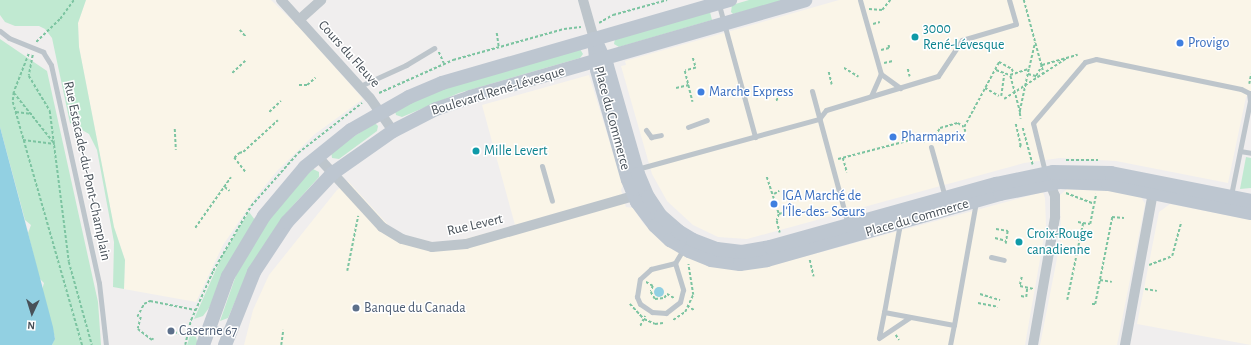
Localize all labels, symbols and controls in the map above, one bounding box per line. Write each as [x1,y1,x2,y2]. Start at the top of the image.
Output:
street label: Cours du Fleuve [314,17,384,91]
place label: 3000 René-Lévesque [923,21,1004,54]
marker: 3000 René-Lévesque [910,32,920,42]
place label: Provigo [1188,35,1229,51]
marker: Provigo [1175,38,1185,48]
street label: Boulevard René-Lévesque [429,63,567,119]
street label: Place du Commerce [590,64,634,172]
street label: Rue Estacade-du-Pont-Champlain [60,80,114,262]
place label: Marche Express [709,84,793,100]
marker: Marche Express [696,87,706,97]
place label: Pharmaprix [901,129,965,145]
marker: Pharmaprix [888,132,898,142]
place label: Mille Levert [484,143,547,159]
marker: Mille Levert [471,146,481,156]
place label: IGA Marché de l'Île-des- Sœurs [782,188,865,220]
street label: Place du Commerce [863,195,971,241]
marker: IGA Marché de l'Île-des- Sœurs [769,199,779,209]
street label: Rue Levert [446,210,504,240]
place label: Croix-Rouge canadienne [1027,226,1093,258]
marker: Croix-Rouge canadienne [1014,237,1024,247]
north arrow [12,293,52,333]
place label: Banque du Canada [364,300,466,316]
marker: Banque du Canada [351,303,361,313]
text: N [27,320,35,331]
place label: Caserne 67 [179,323,237,339]
marker: Caserne 67 [166,326,176,336]

